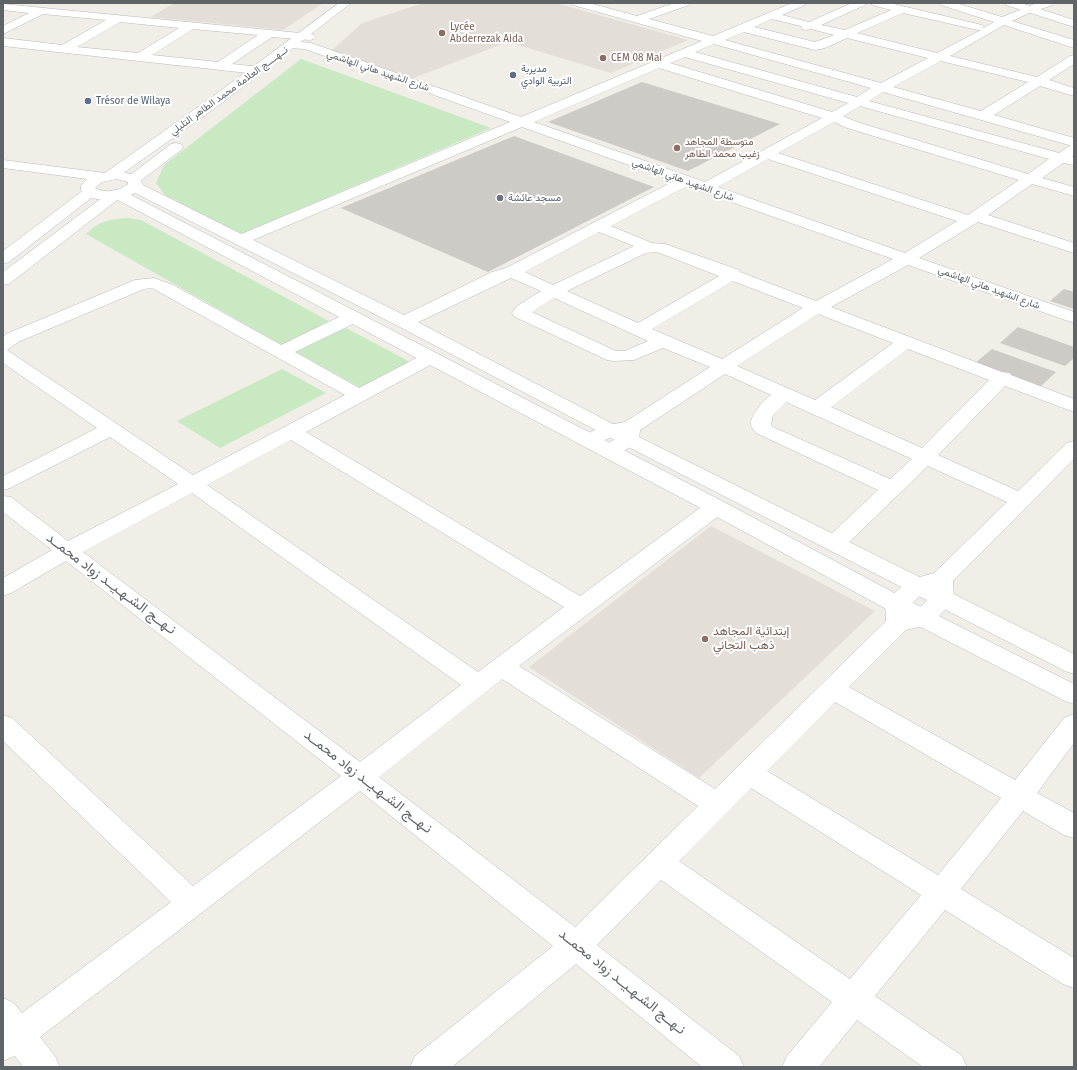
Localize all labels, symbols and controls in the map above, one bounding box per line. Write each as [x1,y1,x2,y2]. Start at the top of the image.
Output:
place label: Lycée Abderrezak Aida [450,21,523,44]
marker: Lycée Abderrezak Aida [437,28,447,38]
street label: نــهــــج العلامة محمد الطاهر التليلي [167,44,291,138]
street label: شارع الشهيد هاني الهاشمي [325,48,431,94]
place label: CEM 08 Mai [611,52,662,64]
marker: CEM 08 Mai [598,53,608,63]
place label: مديربة التربية الوادي [521,63,572,86]
marker: مديربة التربية الوادي [508,70,518,80]
place label: Trésor de Wilaya [96,95,170,107]
marker: Trésor de Wilaya [83,96,93,106]
place label: متوسطة المجاهد زغيب محمد الطاهر [685,136,760,160]
marker: متوسطة المجاهد زغيب محمد الطاهر [672,143,682,153]
street label: شارع الشهيد هاني الهاشمي [630,156,736,204]
place label: مسجد عائشة [508,192,561,204]
marker: مسجد عائشة [495,193,505,203]
street label: شارع الشهيد هاني الهاشمي [936,264,1042,312]
street label: نـهــج الشـهـيــد زواد محمــد [43,530,179,638]
place label: إبتدائية المجاهد ذهب التجاني [713,625,789,653]
marker: إبتدائية المجاهد ذهب التجاني [700,634,710,644]
street label: نـهــج الشـهـيــد زواد محمــد [300,727,436,837]
street label: نـهــج الشـهـيــد زواد محمــد [555,926,689,1038]

